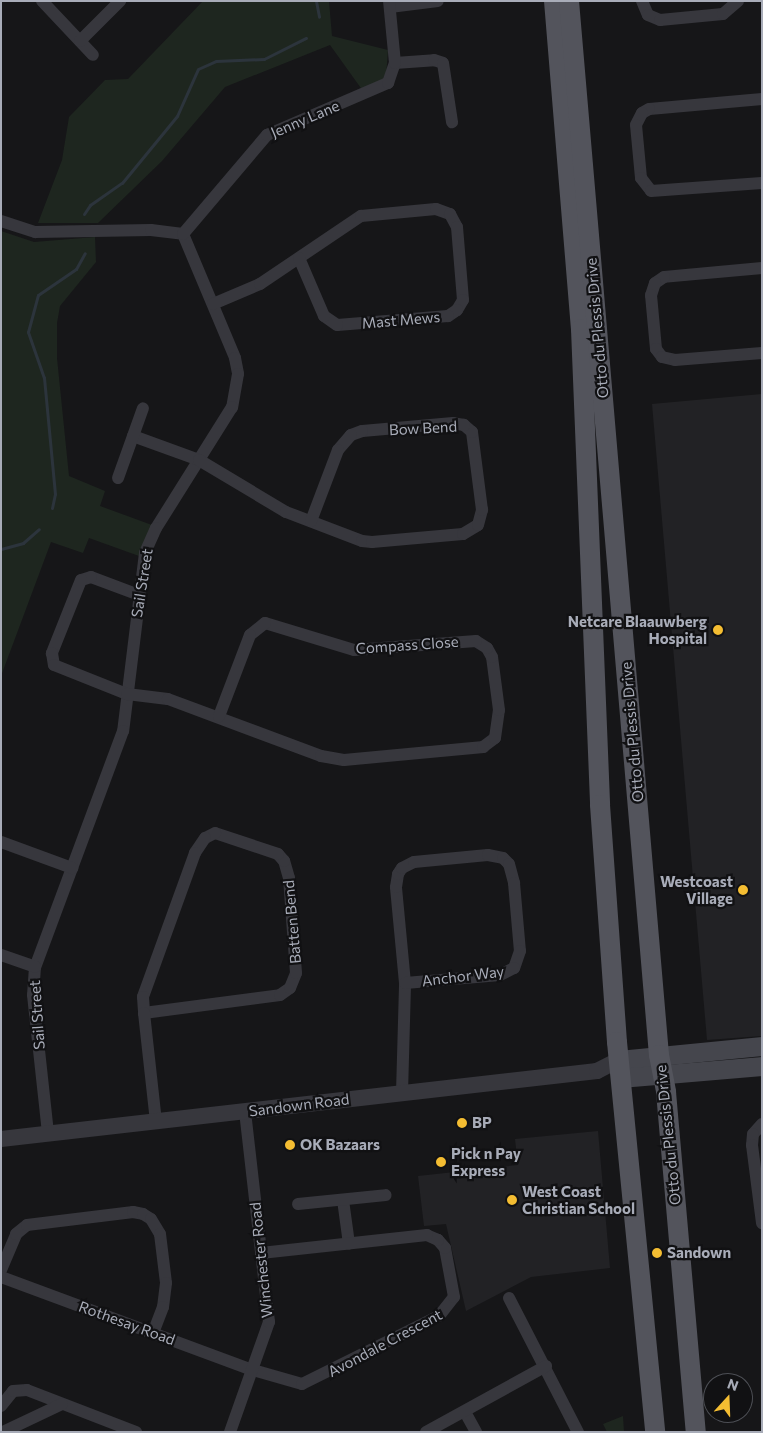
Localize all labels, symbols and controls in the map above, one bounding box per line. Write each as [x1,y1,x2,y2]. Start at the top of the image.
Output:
street label: Jenny Lane [268,96,342,142]
street label: Otto du Plessis Drive [582,257,612,399]
street label: Mast Mews [361,308,441,332]
street label: Bow Bend [389,417,457,439]
street label: Sail Street [128,547,156,619]
place label: Netcare Blaauwberg Hospital [568,612,707,647]
marker: Netcare Blaauwberg Hospital [711,623,725,637]
street label: Compass Close [355,632,459,658]
street label: Otto du Plessis Drive [617,661,647,803]
place label: Westcoast Village [660,872,733,907]
street label: Batten Bend [279,879,305,965]
marker: Westcoast Village [737,884,749,896]
street label: Anchor Way [421,962,505,990]
street label: Sail Street [26,980,48,1050]
street label: Otto du Plessis Drive [652,1064,684,1206]
street label: Sandown Road [248,1090,350,1120]
place label: BP [472,1114,492,1132]
marker: BP [456,1117,468,1129]
place label: OK Bazaars [300,1136,380,1154]
marker: OK Bazaars [284,1139,296,1151]
place label: Pick n Pay Express [451,1144,521,1179]
marker: Pick n Pay Express [435,1156,447,1168]
place label: West Coast Christian School [522,1182,635,1217]
marker: West Coast Christian School [506,1194,518,1206]
street label: Winchester Road [246,1201,276,1319]
place label: Sandown [667,1244,731,1262]
marker: Sandown [651,1247,663,1259]
street label: Rothesay Road [76,1297,178,1349]
street label: Avondale Crescent [325,1305,445,1381]
north arrow [703,1373,753,1423]
text: N [725,1375,741,1394]

